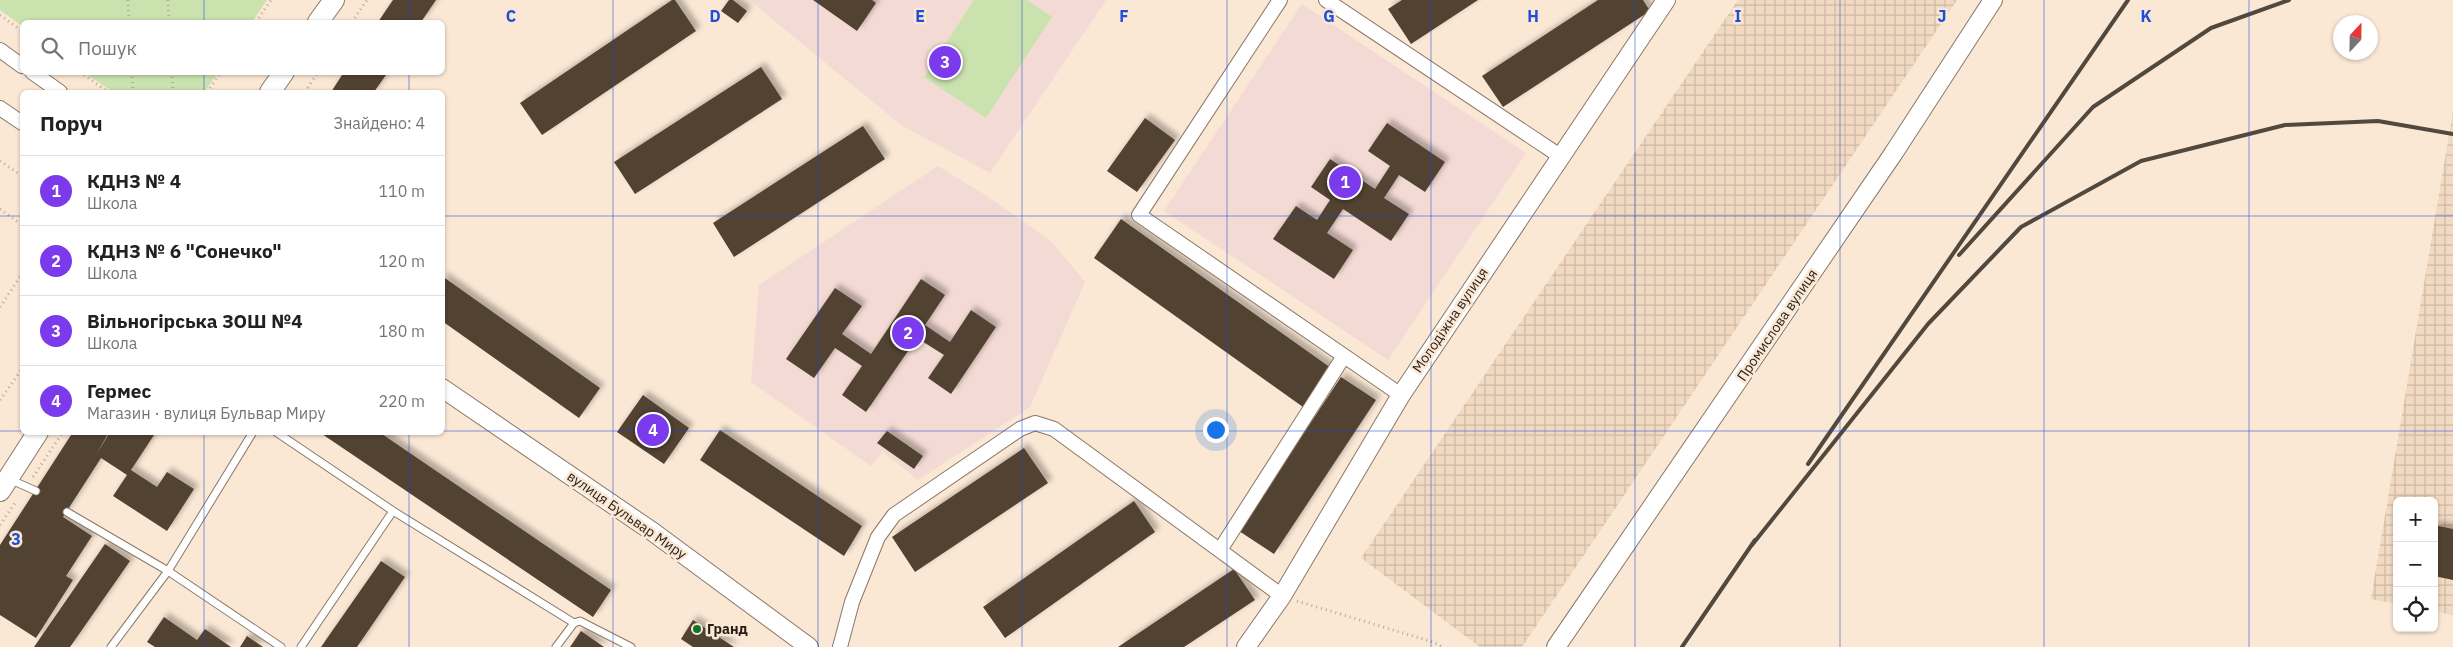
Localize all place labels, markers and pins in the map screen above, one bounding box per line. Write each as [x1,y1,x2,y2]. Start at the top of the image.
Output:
pin: 3 [929,43,961,81]
pin: 1 [1329,163,1361,201]
pin: 2 [892,314,924,352]
pin: 4 [637,411,669,449]
place label: Гранд [707,620,748,638]
marker: Гранд [691,623,703,635]

